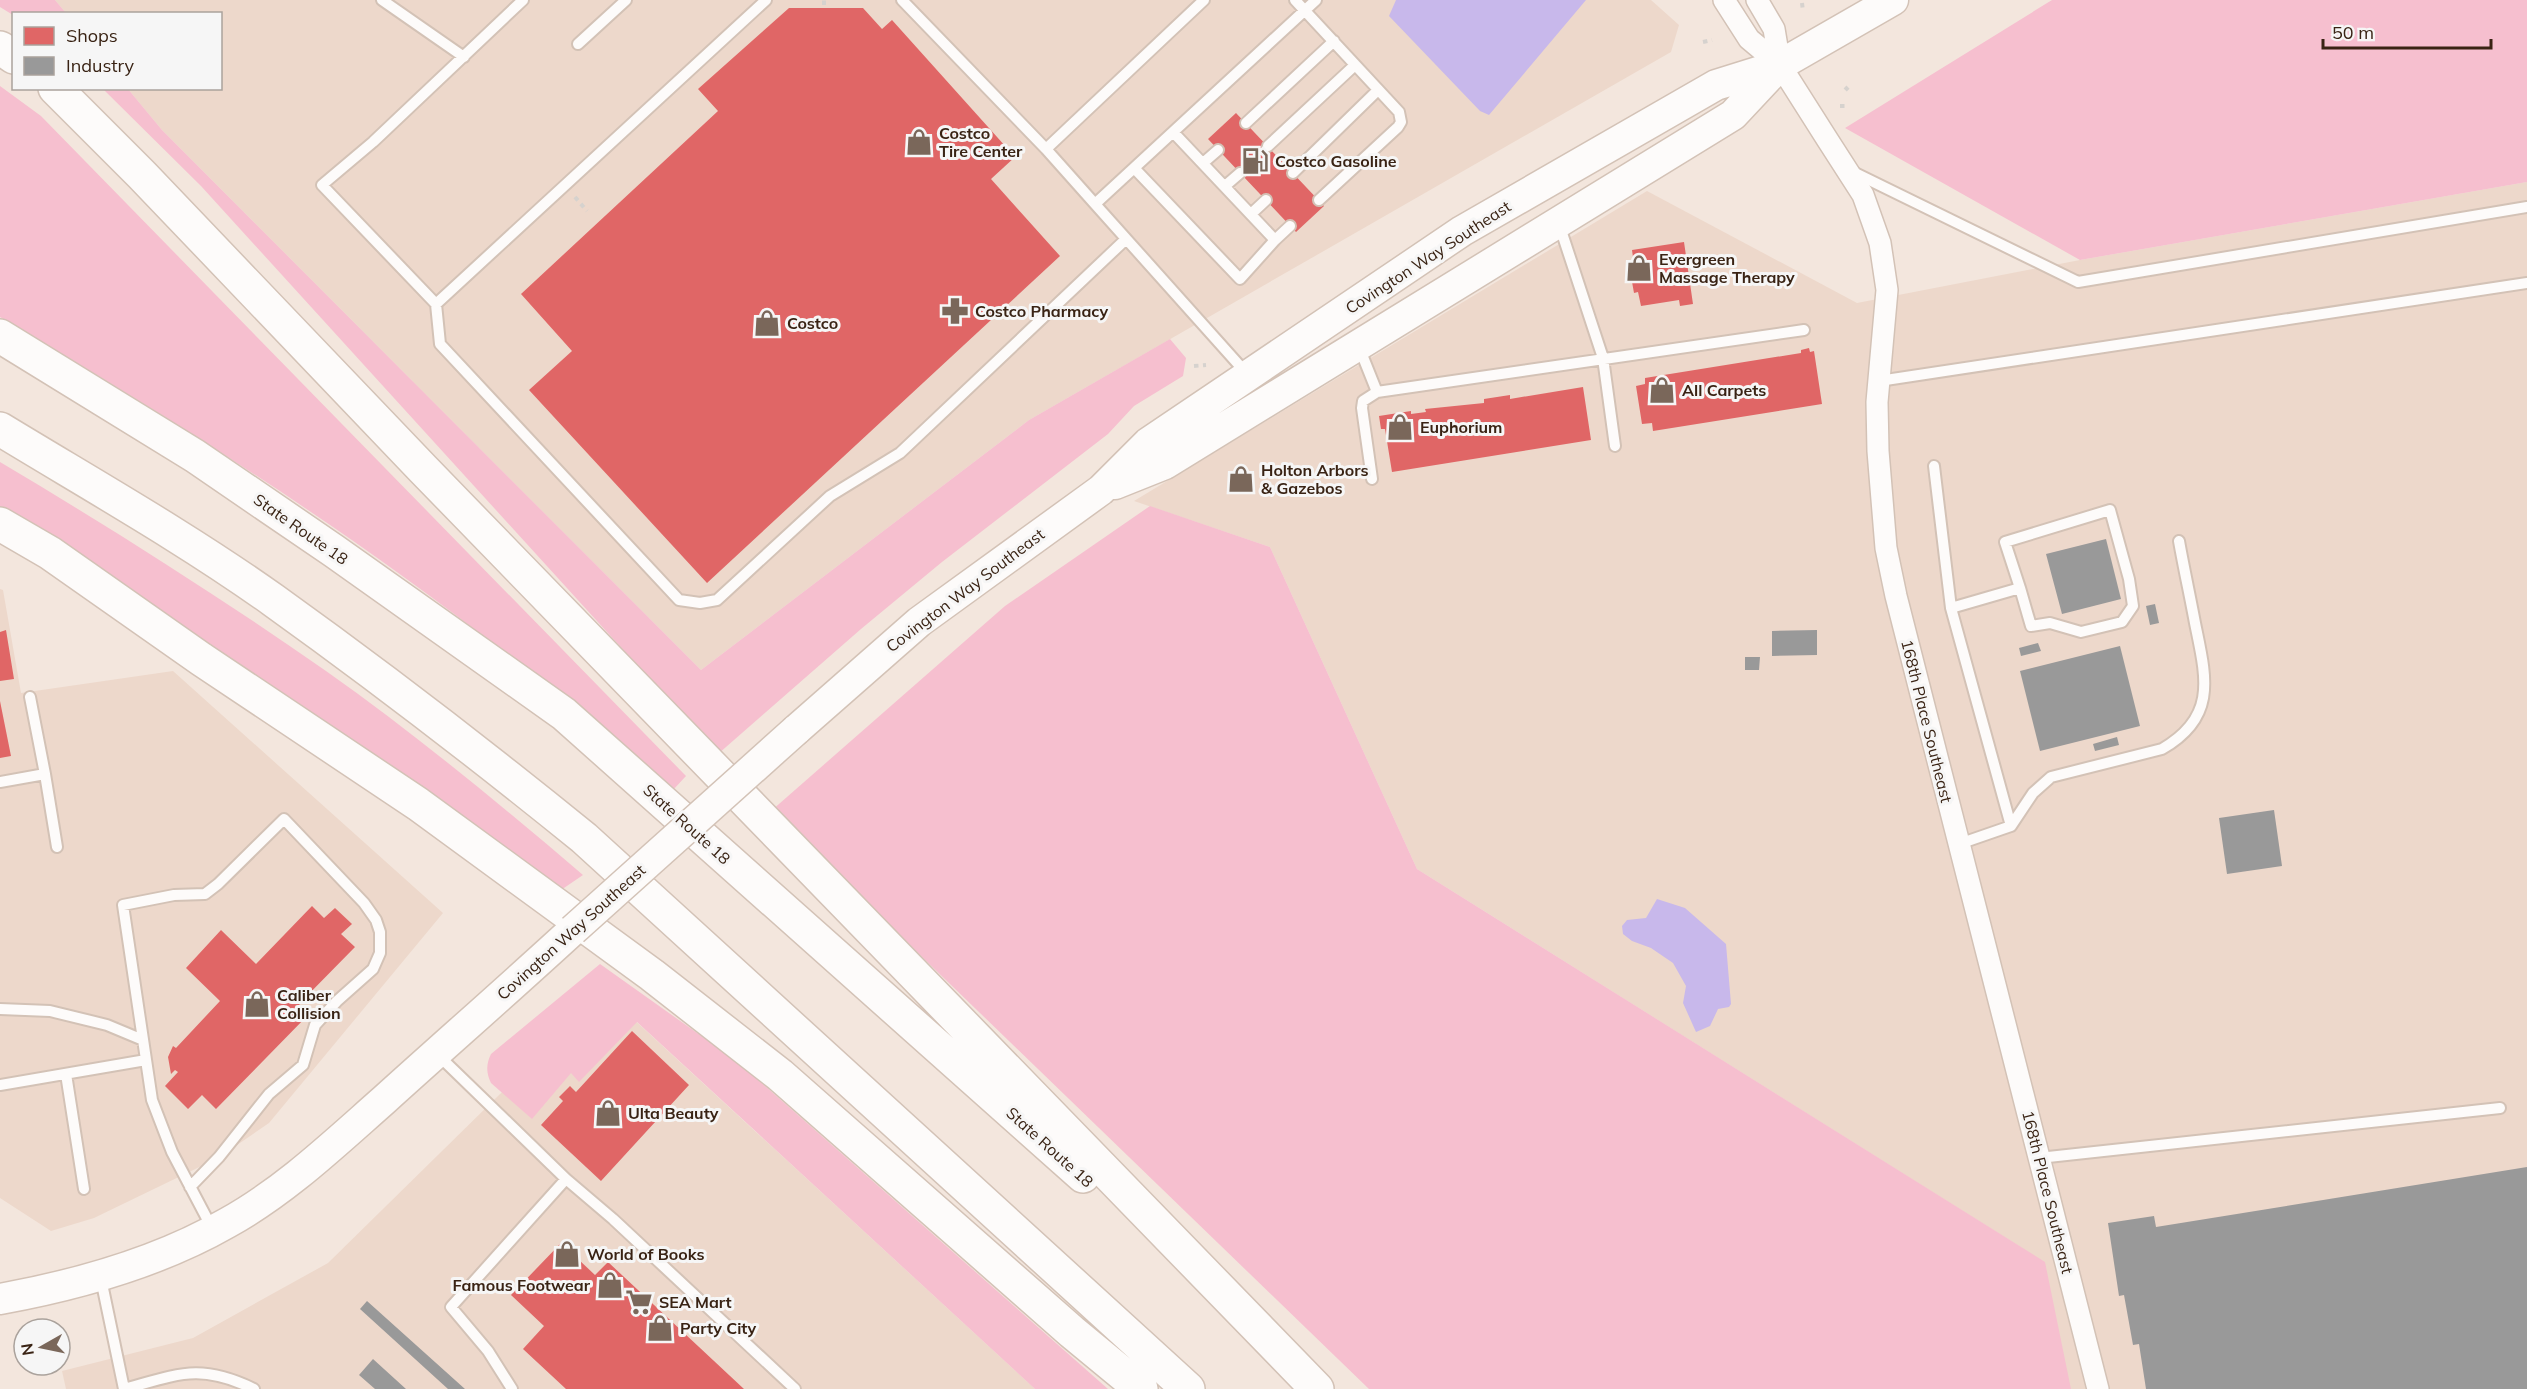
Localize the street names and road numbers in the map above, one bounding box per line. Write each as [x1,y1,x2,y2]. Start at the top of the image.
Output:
street label: Covington Way Southeast [1342,196,1515,318]
street label: State Route 18 [250,489,352,569]
street label: Covington Way Southeast [882,524,1048,656]
street label: 168th Place Southeast [1897,637,1957,805]
street label: State Route 18 [639,780,735,868]
street label: Covington Way Southeast [493,860,650,1004]
street label: State Route 18 [1002,1103,1098,1191]
street label: 168th Place Southeast [2018,1108,2078,1276]

